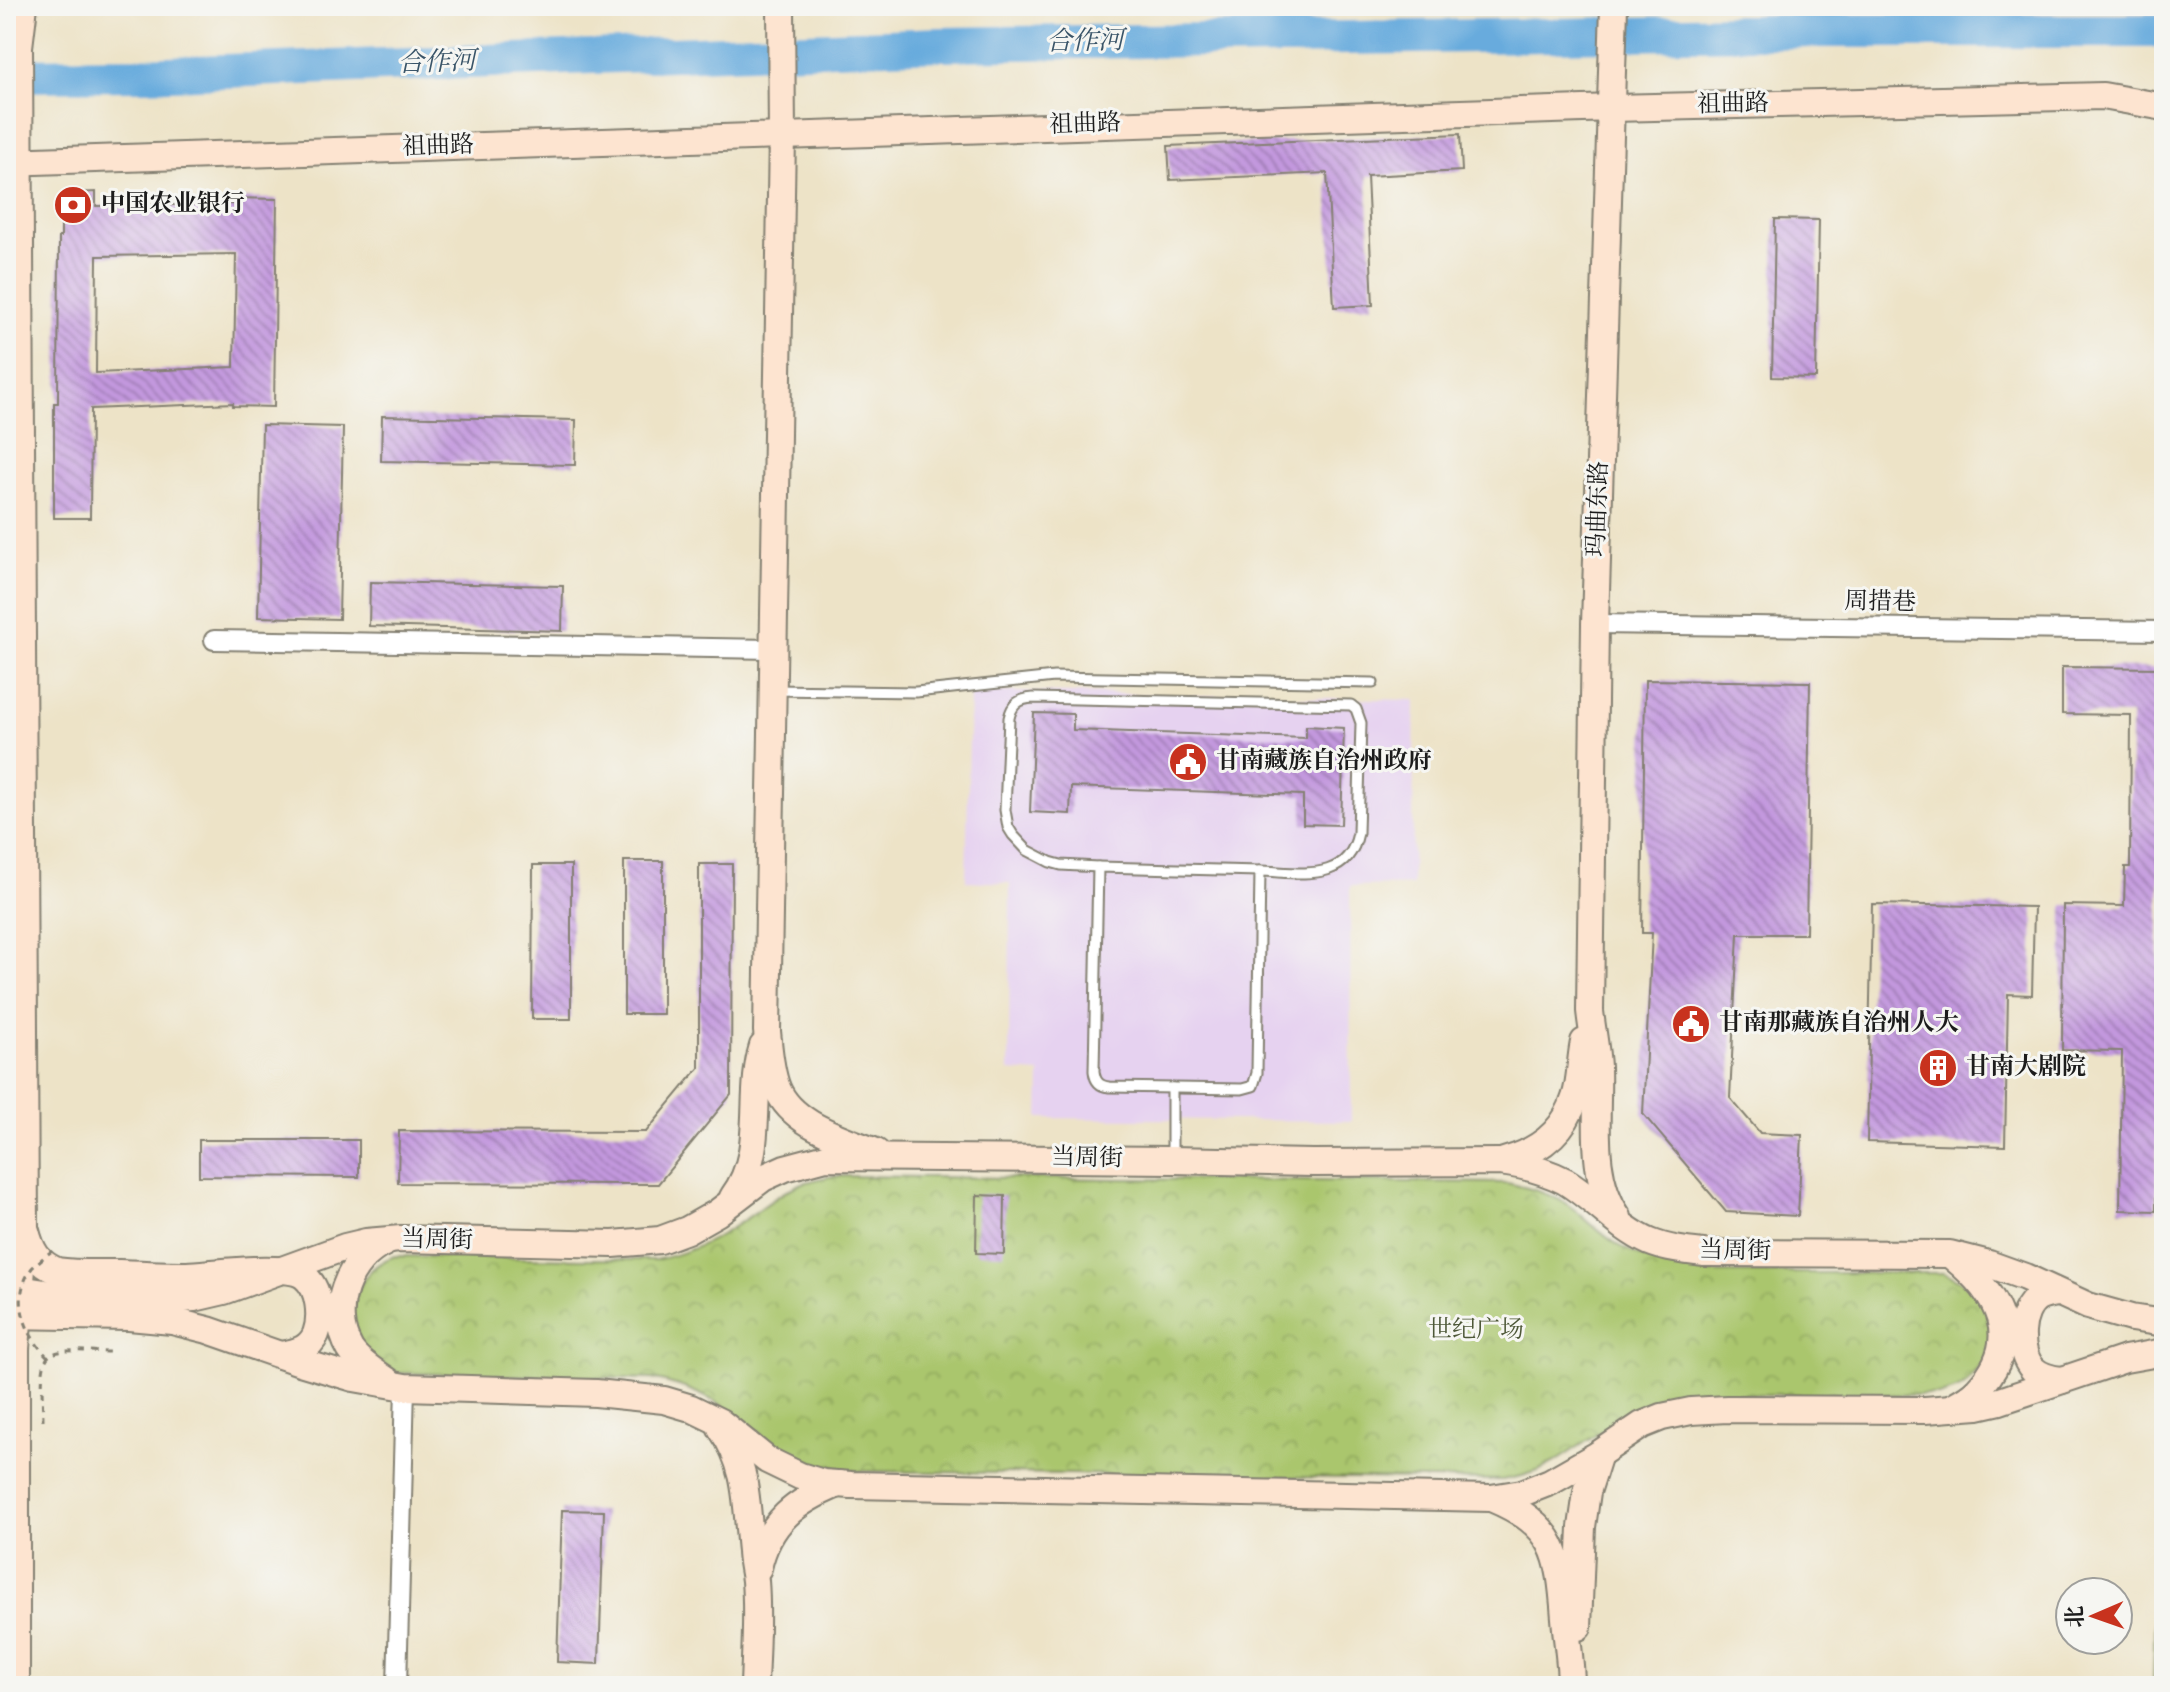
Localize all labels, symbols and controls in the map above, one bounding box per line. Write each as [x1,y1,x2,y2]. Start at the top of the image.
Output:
water label: 合作河 [1046,23,1128,61]
water label: 合作河 [397,44,481,82]
street label: 祖曲路 [1697,87,1769,123]
street label: 祖曲路 [1048,107,1122,143]
street label: 祖曲路 [401,129,475,165]
bank icon: 中国农业银行 [52,184,94,226]
place label: 中国农业银行 [101,188,245,222]
street label: 玛曲东路 [1580,460,1618,558]
street label: 周措巷 [1844,585,1916,621]
public building icon: 甘南藏族自治州政府 [1167,741,1209,783]
place label: 甘南藏族自治州政府 [1216,745,1432,779]
public building icon: 甘南那藏族自治州人大 [1670,1003,1712,1045]
place label: 甘南那藏族自治州人大 [1719,1007,1959,1041]
building icon: 甘南大剧院 [1917,1047,1959,1089]
place label: 甘南大剧院 [1966,1051,2086,1085]
street label: 当周街 [1051,1141,1123,1177]
street label: 当周街 [401,1223,473,1259]
street label: 当周街 [1699,1234,1771,1270]
park label: 世纪广场 [1428,1314,1524,1348]
north arrow [2054,1576,2134,1656]
text: 北 [2061,1605,2092,1628]

